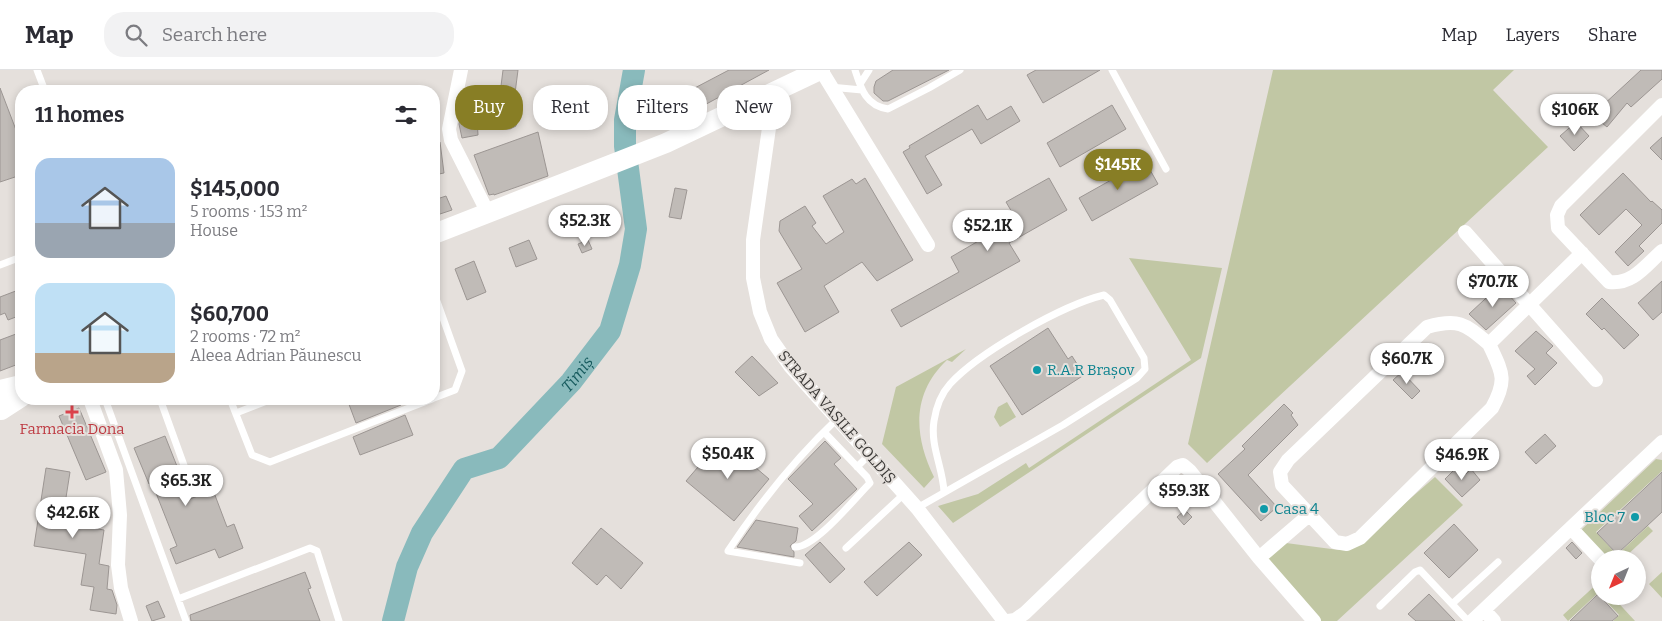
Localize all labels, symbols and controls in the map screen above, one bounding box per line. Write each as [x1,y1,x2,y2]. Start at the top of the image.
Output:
search box [104,12,454,57]
text: Map [25,21,74,49]
icon: search [122,21,150,49]
text: Search here [162,23,267,46]
text: Map [1441,24,1477,46]
text: Layers [1505,24,1560,46]
text: Share [1588,24,1637,46]
chip: Buy [455,85,523,130]
chip: Rent [533,85,608,130]
chip: Filters [618,85,707,130]
chip: New [717,85,791,130]
pin: $106K [1540,93,1610,136]
text: $106K [1551,100,1599,119]
icon: filters [392,101,420,129]
text: 11 homes [35,102,124,128]
pin: $145K [1083,148,1153,191]
text: $145K [1095,155,1141,174]
text: $145,000 [190,176,280,202]
icon: home [75,178,135,238]
text: 5 rooms · 153 m² [190,202,307,221]
pin: $52.3K [544,204,626,247]
pin: $52.1K [947,210,1029,252]
text: $52.3K [559,211,611,230]
text: $52.1K [963,216,1013,235]
text: House [190,221,238,240]
pin: $70.7K [1452,266,1534,308]
text: $70.7K [1468,272,1518,291]
text: $60,700 [190,301,269,327]
icon: home [75,303,135,363]
text: 2 rooms · 72 m² [190,327,300,346]
pin: $60.7K [1366,342,1448,385]
text: Aleea Adrian Păunescu [190,346,361,365]
street label: STRADA VASILE GOLDIȘ [774,347,900,488]
text: $60.7K [1381,349,1433,368]
water label: Timiș [558,352,598,396]
place label: R.A.R Brașov [1047,361,1135,380]
marker: R.A.R Brașov [1031,364,1043,376]
marker: Farmacia Dona [66,406,78,418]
place label: Farmacia Dona [19,420,125,438]
pin: $50.4K [687,438,769,480]
pin: $46.9K [1421,438,1503,481]
text: $50.4K [702,444,754,463]
text: $46.9K [1435,445,1489,464]
pin: $65.3K [145,464,227,507]
text: $65.3K [160,471,212,490]
pin: $59.3K [1143,474,1225,517]
text: $59.3K [1159,481,1210,500]
pin: $42.6K [32,496,114,539]
place label: Casa 4 [1274,500,1319,518]
text: $42.6K [47,503,99,522]
marker: Casa 4 [1258,503,1270,515]
place label: Bloc 7 [1584,508,1625,526]
marker: Bloc 7 [1629,511,1641,523]
north arrow [1591,550,1646,605]
map controls [1591,550,1646,605]

